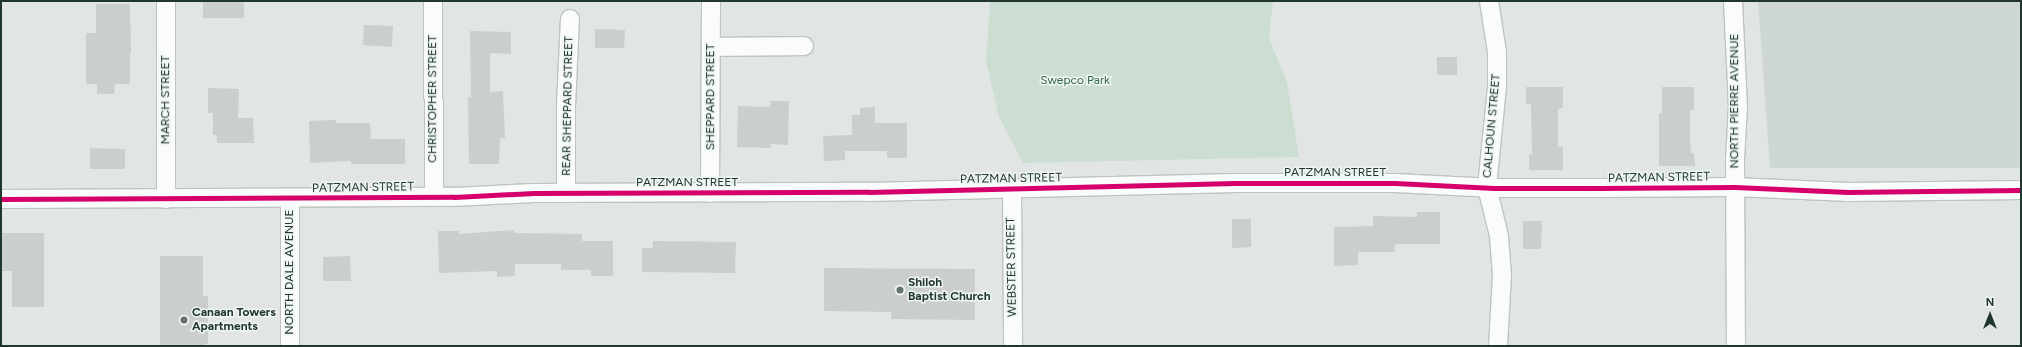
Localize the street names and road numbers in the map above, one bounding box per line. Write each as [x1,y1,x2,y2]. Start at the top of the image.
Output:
street label: NORTH PIERRE AVENUE [1728,34,1742,168]
street label: CHRISTOPHER STREET [426,35,440,163]
street label: REAR SHEPPARD STREET [560,36,576,176]
street label: SHEPPARD STREET [704,44,718,150]
street label: MARCH STREET [159,56,173,144]
street label: CALHOUN STREET [1480,73,1504,179]
street label: PATZMAN STREET [1284,166,1386,180]
street label: PATZMAN STREET [1608,170,1710,186]
street label: PATZMAN STREET [960,171,1062,187]
street label: PATZMAN STREET [636,176,738,190]
street label: PATZMAN STREET [312,180,414,196]
street label: NORTH DALE AVENUE [283,209,297,335]
street label: WEBSTER STREET [1004,217,1020,317]

